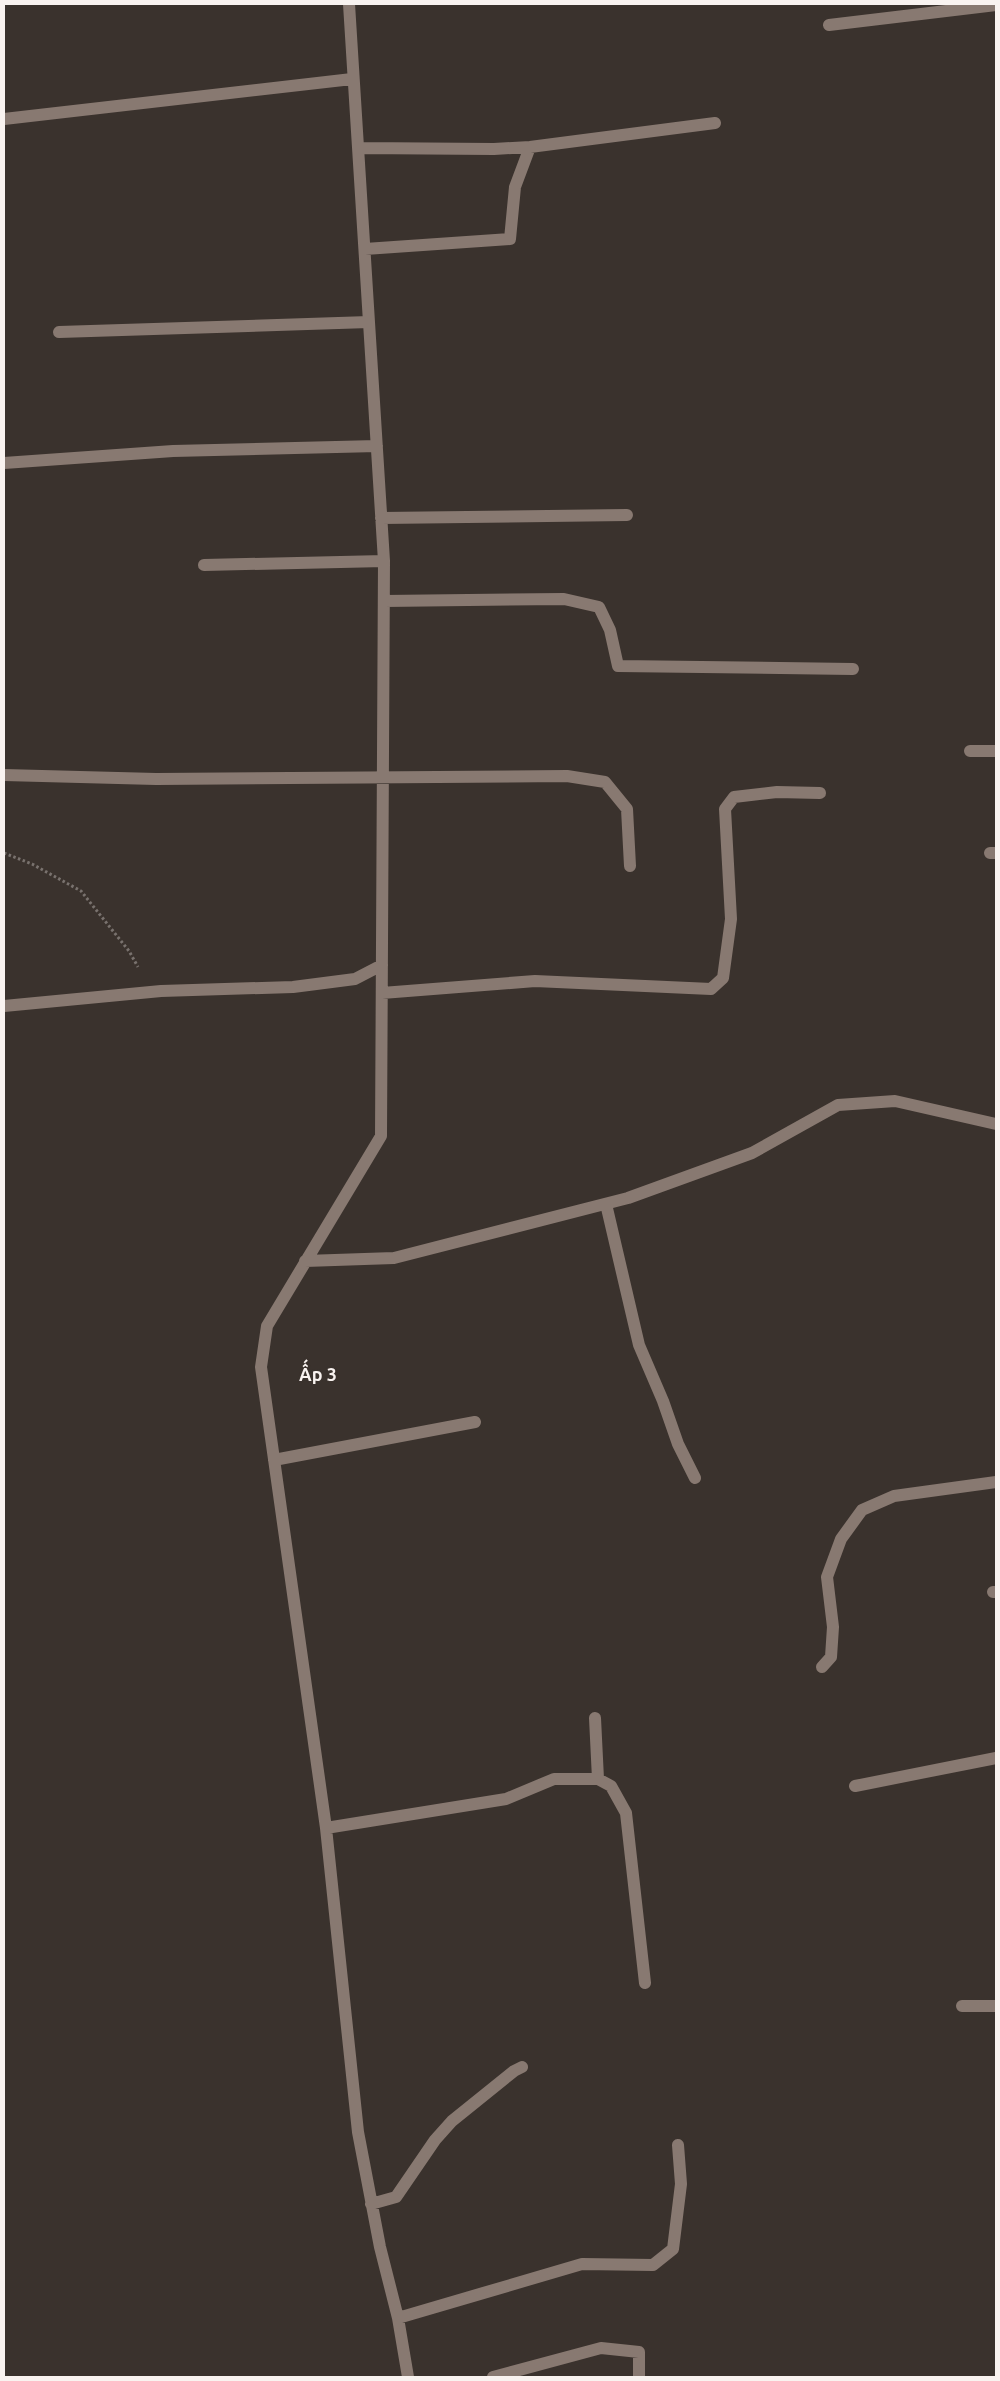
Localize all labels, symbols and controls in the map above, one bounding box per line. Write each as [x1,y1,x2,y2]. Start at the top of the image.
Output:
district label: Ấp 3 [299,1359,337,1384]

